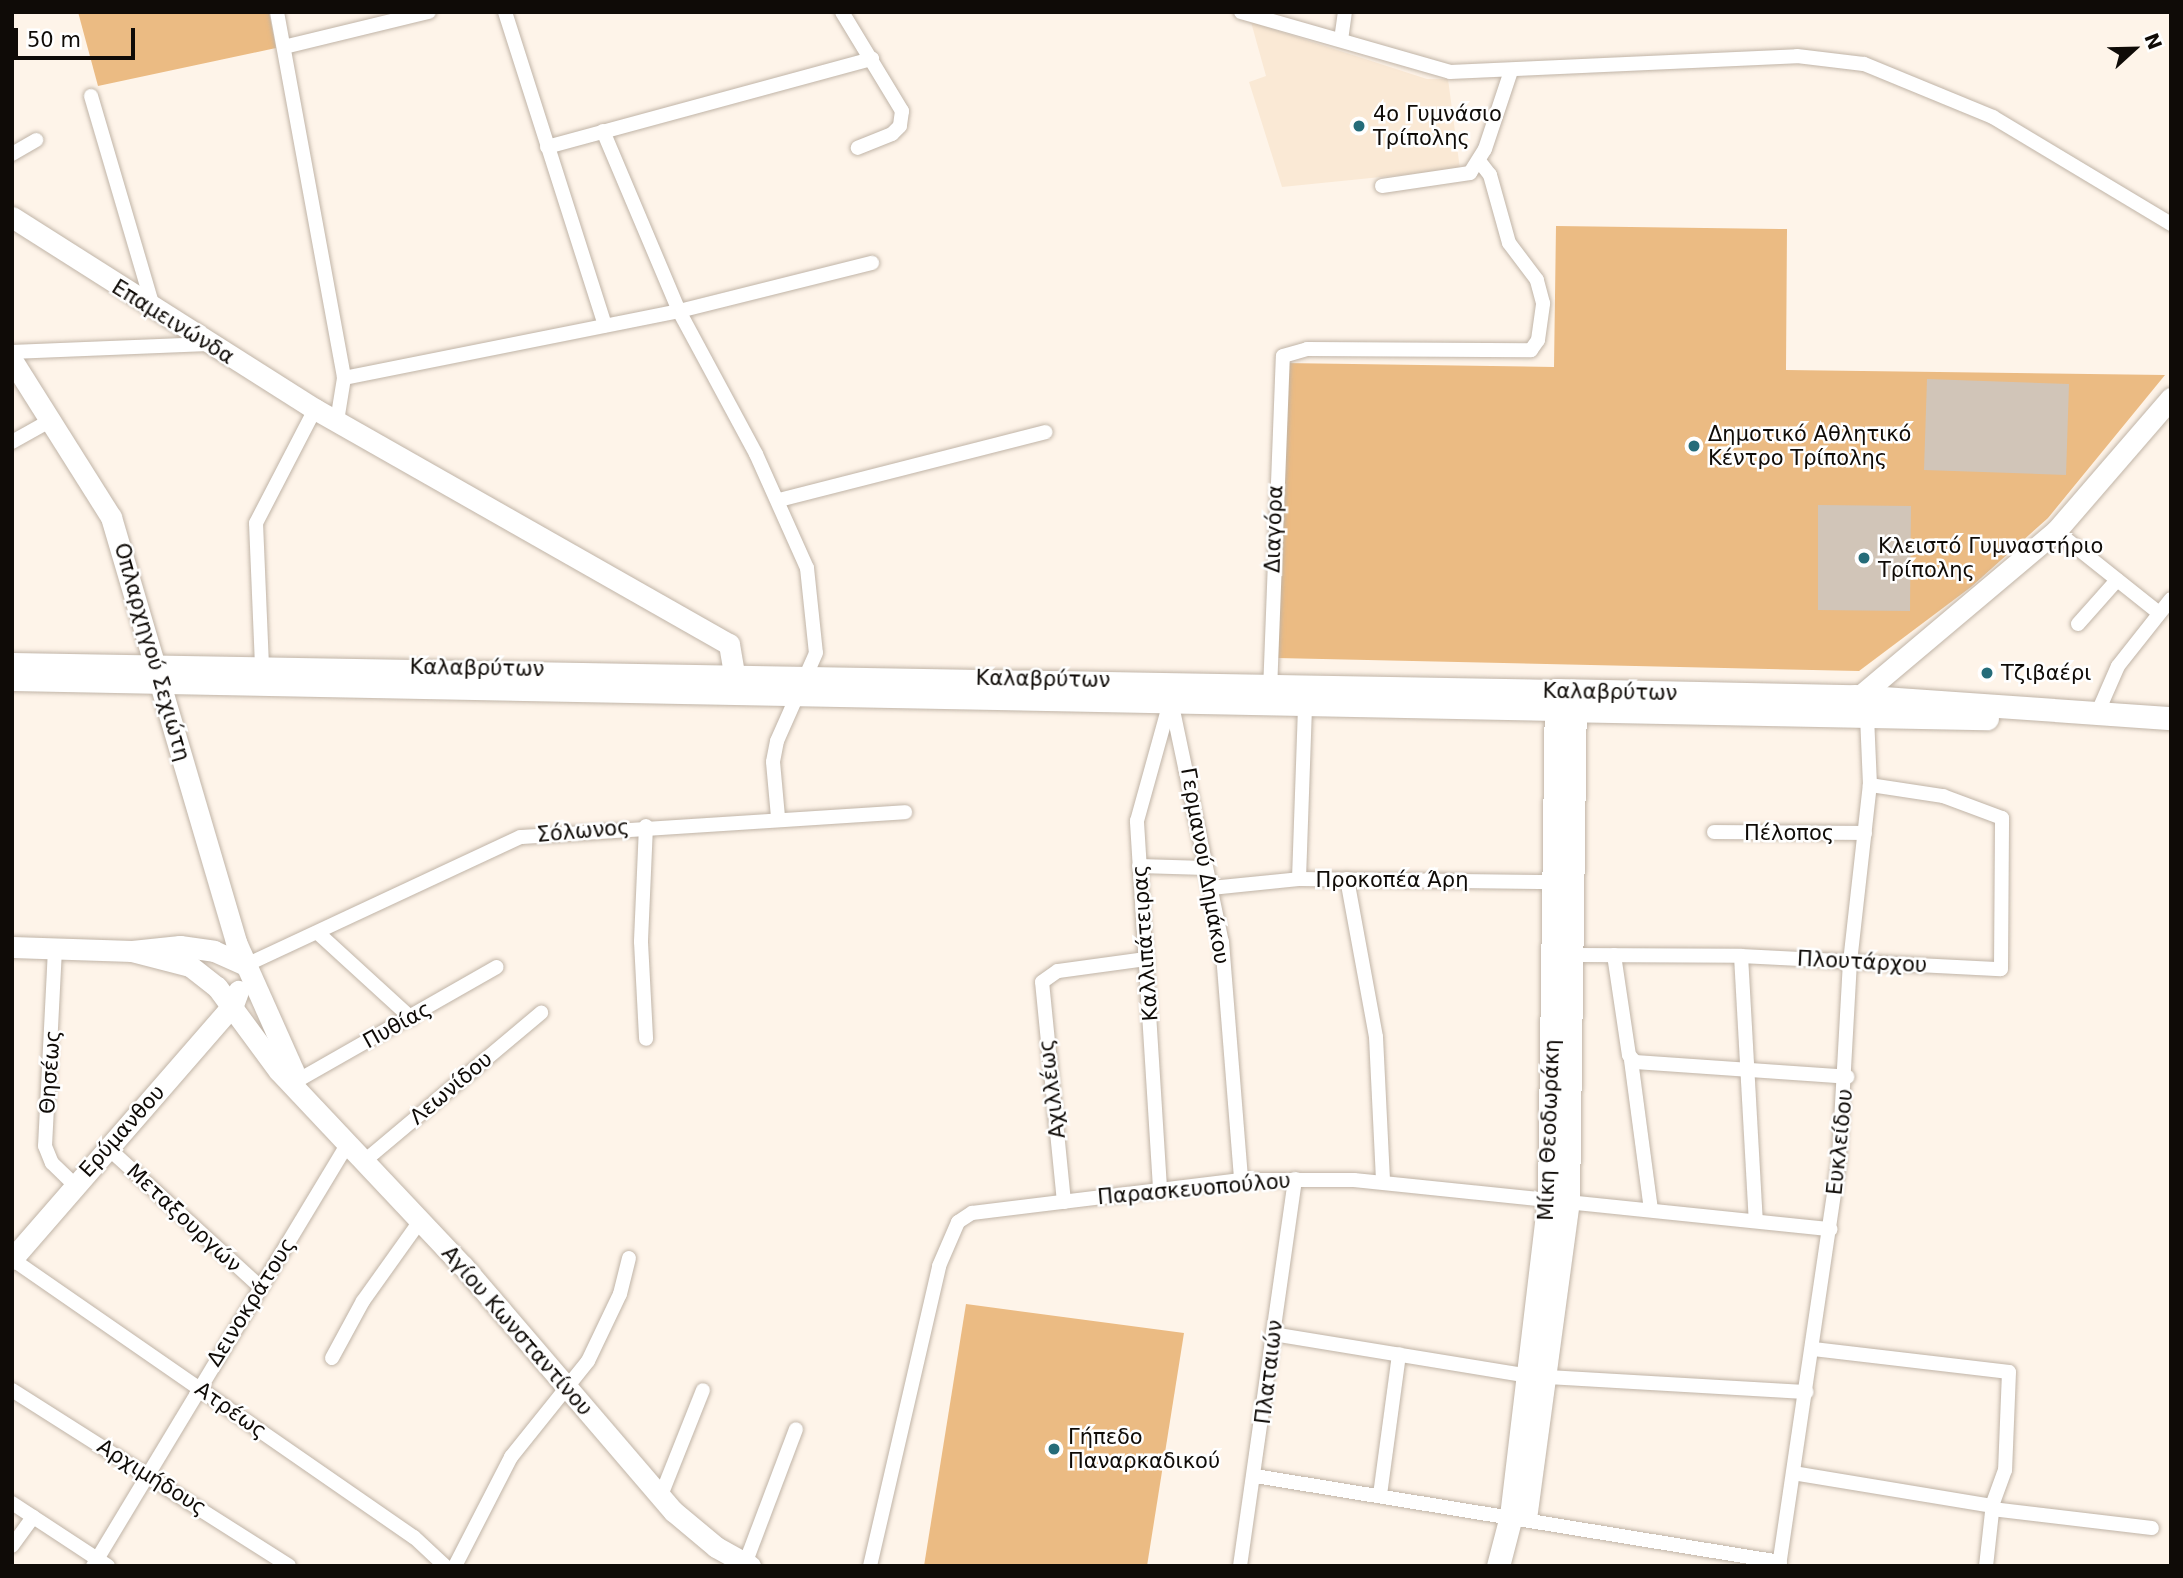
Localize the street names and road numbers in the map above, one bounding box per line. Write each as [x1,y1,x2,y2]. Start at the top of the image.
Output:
street label: Επαμεινώνδα [107,274,239,370]
street label: Διαγόρα [1260,485,1288,573]
street label: Οπλαρχηγού Σεχιώτη [109,540,195,764]
street label: Καλαβρύτων [409,654,545,682]
street label: Καλαβρύτων [975,665,1111,693]
street label: Καλαβρύτων [1542,678,1678,706]
street label: Γερμανού Δημάκου [1175,766,1235,966]
street label: Σόλωνος [536,814,630,848]
street label: Πέλοπος [1744,820,1834,846]
street label: Καλλιπάτειρας [1127,864,1163,1022]
street label: Προκοπέα Άρη [1316,867,1468,893]
street label: Πλουτάρχου [1796,946,1928,978]
street label: Πυθίας [359,996,435,1054]
street label: Θησέως [34,1029,66,1115]
street label: Αχιλλέως [1033,1038,1071,1140]
street label: Μίκη Θεοδωράκη [1533,1039,1565,1221]
street label: Λεωνίδου [405,1046,497,1130]
street label: Ερύμανθου [74,1080,170,1182]
street label: Ευκλείδου [1822,1088,1858,1196]
street label: Μεταξουργών [121,1158,247,1278]
street label: Παρασκευοπούλου [1096,1168,1292,1210]
street label: Δεινοκράτους [201,1233,301,1371]
street label: Αγίου Κωνσταντίνου [436,1241,598,1421]
street label: Πλαταιών [1250,1318,1288,1426]
street label: Ατρέως [190,1376,272,1444]
street label: Αρχιμήδους [93,1434,211,1520]

